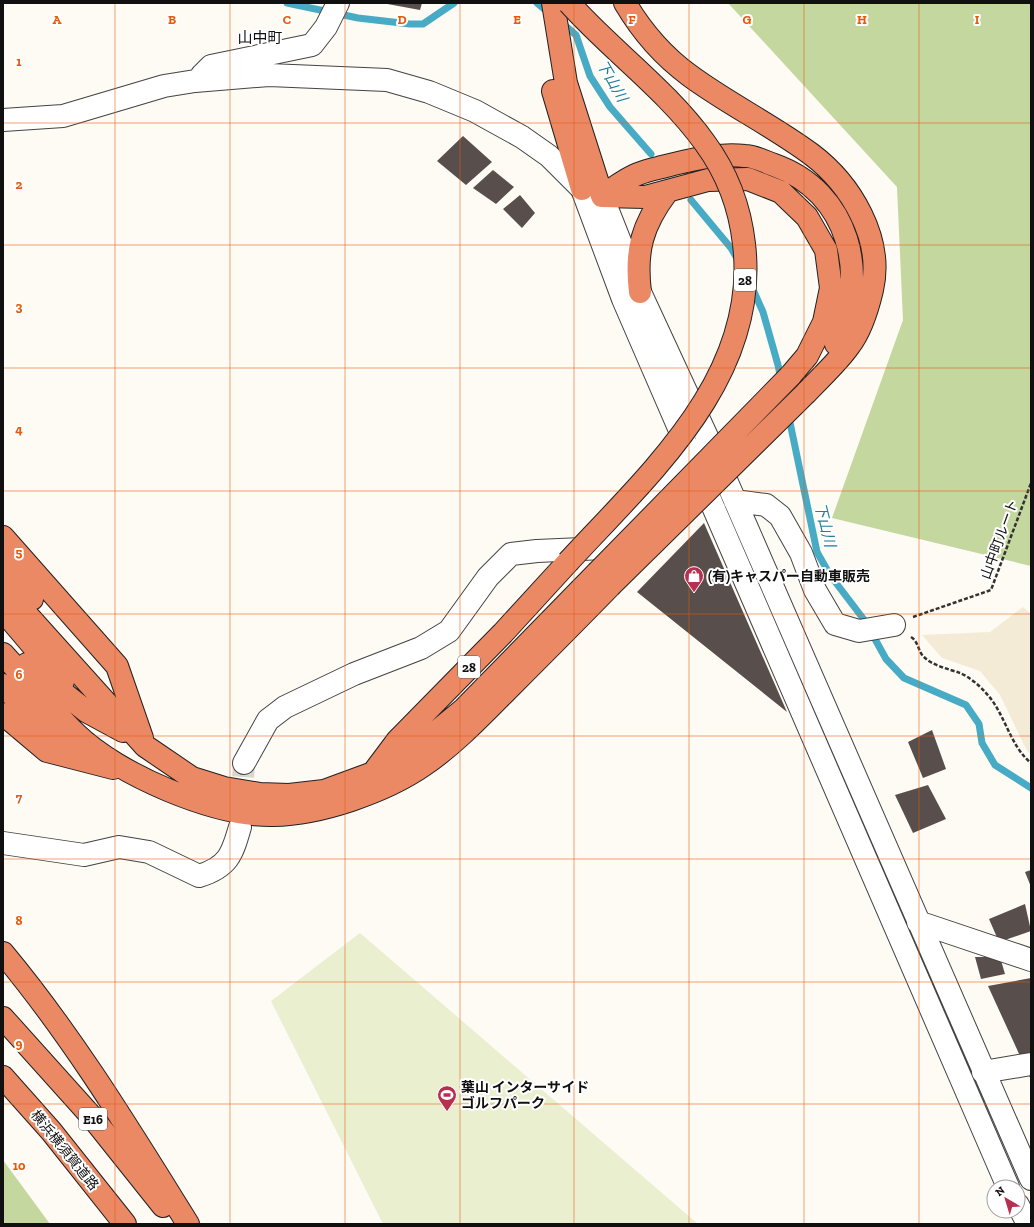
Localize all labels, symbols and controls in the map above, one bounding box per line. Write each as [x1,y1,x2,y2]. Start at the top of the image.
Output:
text: A [53,12,62,27]
text: B [168,12,176,27]
text: C [283,12,291,27]
text: D [397,12,407,27]
text: E [513,12,521,27]
text: F [628,12,636,27]
text: G [743,12,752,27]
text: H [857,12,867,27]
text: I [975,12,980,27]
district label: 山中町 [237,29,283,47]
text: 1 [16,54,22,69]
water label: 下山川 [593,57,632,107]
text: 2 [16,177,23,192]
road number: 28 [734,269,756,291]
text: 3 [16,299,23,314]
text: 4 [15,422,23,437]
street label: 山中町ルート [977,497,1022,582]
water label: 下山川 [811,501,840,551]
text: 5 [16,545,23,560]
shop icon: (有)キャスパー自動車販売 [683,565,705,593]
place label: (有)キャスパー自動車販売 [708,568,870,585]
road number: 28 [458,656,480,678]
text: 6 [16,667,23,682]
text: 7 [16,790,23,805]
text: 8 [15,913,23,928]
text: 9 [16,1036,23,1051]
place label: 葉山 インターサイド ゴルフパーク [461,1079,589,1112]
sports icon: 葉山 インターサイド ゴルフパーク [436,1084,458,1112]
street label: 横浜横須賀道路 [27,1107,102,1194]
road number: E16 [79,1108,107,1130]
text: 10 [13,1158,26,1173]
north arrow [986,1179,1026,1219]
text: N [993,1183,1008,1199]

